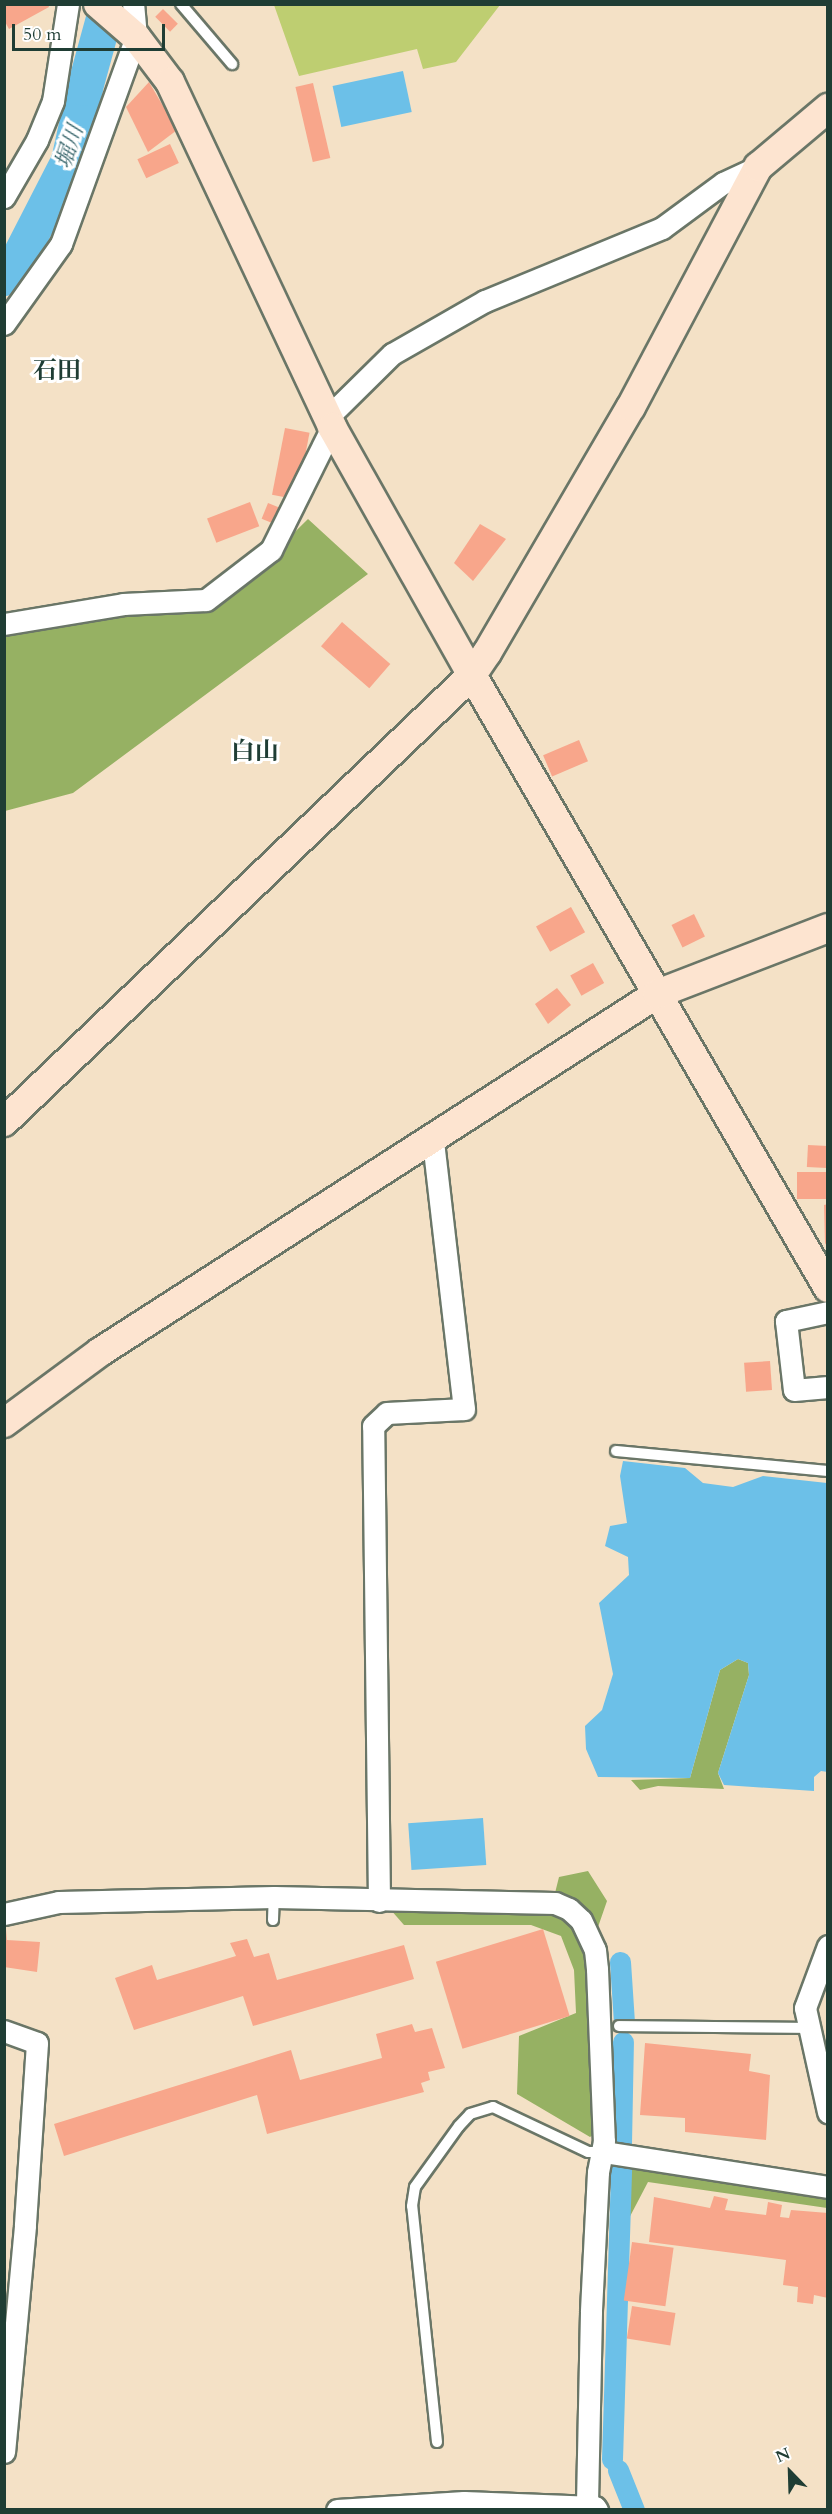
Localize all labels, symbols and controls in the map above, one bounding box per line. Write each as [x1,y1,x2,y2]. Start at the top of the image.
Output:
scale bar [15,12,168,50]
text: 50 m [23,22,62,47]
water label: 堀川 [51,122,89,172]
district label: 石田 [33,357,81,385]
district label: 白山 [231,738,279,766]
north arrow [760,2442,820,2502]
text: N [772,2443,794,2468]

